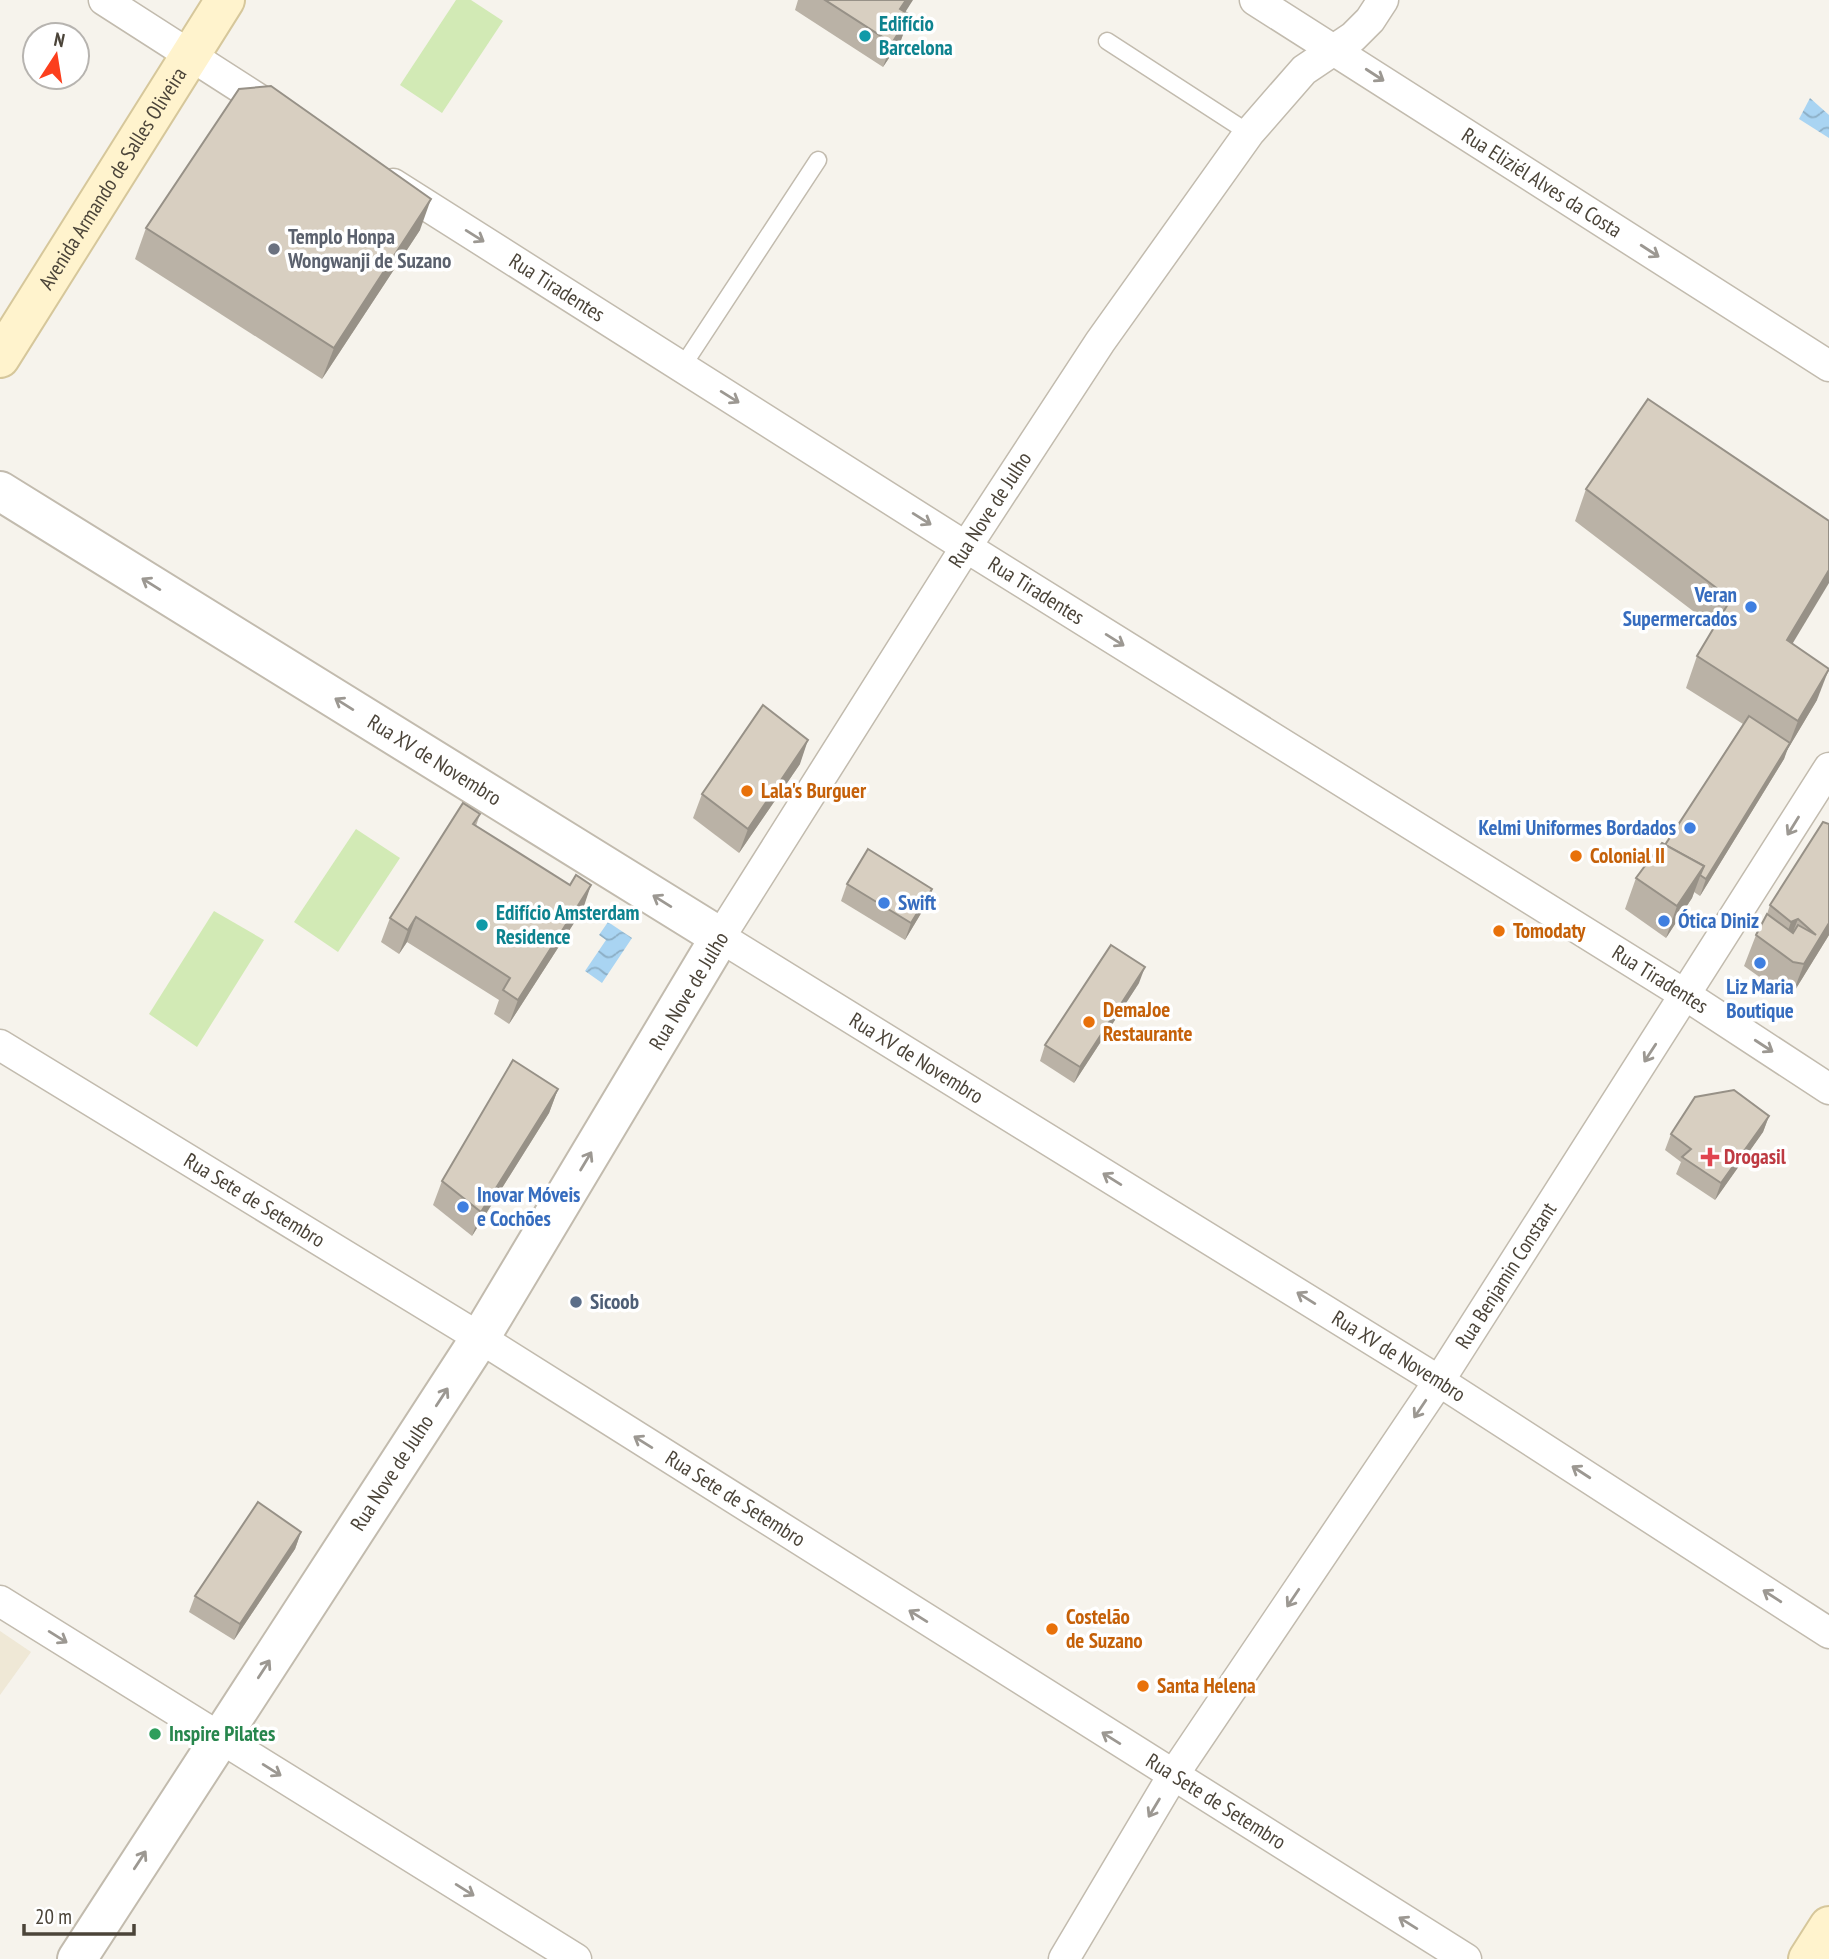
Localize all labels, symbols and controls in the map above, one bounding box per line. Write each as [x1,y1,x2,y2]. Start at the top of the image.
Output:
place label: Edifício Barcelona [879,10,953,61]
north arrow [21,21,91,91]
text: N [52,27,67,52]
marker: Edifício Barcelona [857,28,873,44]
street label: Avenida Armando de Salles Oliveira [33,62,192,294]
one-way arrow [1365,68,1385,82]
street label: Rua Eliziél Alves da Costa [1457,121,1627,243]
place label: Templo Honpa Wongwanji de Suzano [287,223,451,274]
one-way arrow [465,230,485,244]
marker: Templo Honpa Wongwanji de Suzano [266,241,282,257]
one-way arrow [1639,244,1659,258]
street label: Rua Tiradentes [504,247,610,328]
one-way arrow [719,391,739,405]
street label: Rua Nove de Julho [942,447,1037,573]
one-way arrow [911,512,931,526]
street label: Rua Tiradentes [983,550,1089,630]
one-way arrow [141,577,161,591]
place label: Veran Supermercados [1623,581,1737,632]
marker: Veran Supermercados [1743,599,1759,615]
one-way arrow [1104,633,1124,647]
one-way arrow [335,696,354,711]
street label: Rua XV de Novembro [363,708,507,811]
place label: Lala's Burguer [761,777,867,804]
marker: Lala's Burguer [739,783,755,799]
place label: Kelmi Uniformes Bordados [1478,814,1676,841]
one-way arrow [1785,815,1799,835]
marker: Kelmi Uniformes Bordados [1682,820,1698,836]
place label: Colonial II [1590,842,1665,869]
marker: Colonial II [1568,848,1584,864]
place label: Swift [898,889,936,916]
one-way arrow [653,894,673,908]
marker: Swift [876,895,892,911]
place label: Edifício Amsterdam Residence [496,899,640,950]
place label: Ótica Diniz [1678,907,1759,934]
marker: Ótica Diniz [1656,913,1672,929]
marker: Edifício Amsterdam Residence [474,917,490,933]
place label: Tomodaty [1513,917,1586,944]
marker: Tomodaty [1491,923,1507,939]
street label: Rua Nove de Julho [643,927,734,1055]
street label: Rua Tiradentes [1607,939,1713,1019]
marker: Liz Maria Boutique [1752,955,1768,971]
place label: Liz Maria Boutique [1726,973,1794,1024]
place label: DemaJoe Restaurante [1103,996,1193,1047]
street label: Rua XV de Novembro [845,1006,989,1109]
marker: DemaJoe Restaurante [1081,1014,1097,1030]
one-way arrow [1754,1039,1773,1054]
one-way arrow [1642,1043,1657,1062]
place label: Drogasil [1724,1143,1787,1170]
street label: Rua Sete de Setembro [179,1147,330,1253]
marker: Drogasil [1702,1149,1718,1165]
one-way arrow [580,1152,594,1172]
one-way arrow [1103,1171,1123,1185]
place label: Inovar Móveis e Cochões [477,1181,580,1232]
street label: Rua Benjamin Constant [1449,1197,1562,1354]
marker: Inovar Móveis e Cochões [455,1199,471,1215]
place label: Sicoob [590,1288,639,1315]
one-way arrow [1296,1291,1316,1305]
marker: Sicoob [568,1294,584,1310]
street label: Rua XV de Novembro [1327,1304,1471,1408]
one-way arrow [434,1388,449,1407]
one-way arrow [1413,1399,1427,1418]
street label: Rua Nove de Julho [344,1410,439,1536]
one-way arrow [634,1435,654,1449]
street label: Rua Sete de Setembro [660,1444,811,1552]
one-way arrow [1571,1465,1591,1479]
one-way arrow [1286,1587,1300,1607]
one-way arrow [1762,1589,1782,1603]
place label: Costelão de Suzano [1066,1603,1143,1654]
one-way arrow [909,1609,929,1623]
marker: Costelão de Suzano [1044,1621,1060,1637]
one-way arrow [48,1630,68,1644]
one-way arrow [257,1660,271,1680]
place label: Santa Helena [1157,1672,1256,1699]
marker: Santa Helena [1135,1678,1151,1694]
place label: Inspire Pilates [169,1720,275,1747]
marker: Inspire Pilates [147,1726,163,1742]
one-way arrow [1101,1730,1121,1744]
street label: Rua Sete de Setembro [1141,1747,1291,1855]
one-way arrow [262,1762,281,1777]
one-way arrow [1147,1797,1161,1817]
one-way arrow [132,1851,147,1870]
one-way arrow [455,1884,475,1898]
scale bar [24,1892,135,1936]
text: 20 m [35,1903,72,1930]
one-way arrow [1398,1916,1418,1930]

